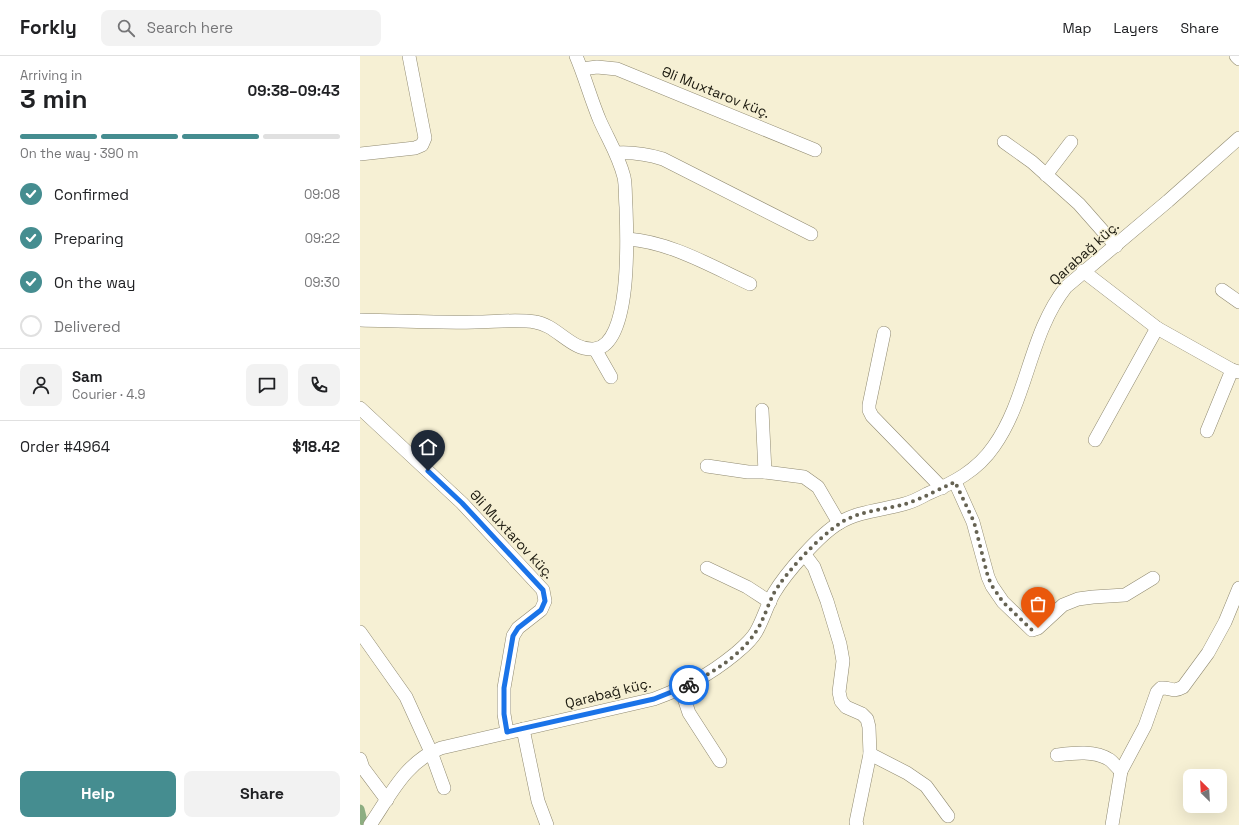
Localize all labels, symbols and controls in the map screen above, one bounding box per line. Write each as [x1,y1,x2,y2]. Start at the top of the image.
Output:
search box [101,10,381,46]
text: Forkly [20,15,77,40]
icon: search [115,17,137,39]
text: Search here [147,18,233,37]
text: Map [1062,19,1092,37]
text: Layers [1114,19,1158,37]
text: Share [1180,19,1219,37]
street label: Əli Muxtarov küç. [659,62,773,122]
text: Arriving in [20,67,82,84]
text: 09:38–09:43 [248,81,340,100]
text: 3 min [20,82,88,116]
text: On the way · 390 m [20,145,138,162]
icon: check [20,183,42,205]
text: Confirmed [54,185,129,204]
text: 09:08 [304,186,340,203]
street label: Qarabağ küç. [1045,217,1123,289]
icon: check [20,227,42,249]
text: Preparing [54,229,124,248]
text: 09:22 [305,230,340,247]
icon: check [20,271,42,293]
text: On the way [54,273,135,292]
text: 09:30 [304,274,340,291]
text: Delivered [54,317,121,336]
button: person [20,364,62,406]
button: chat [246,364,288,406]
button: phone [298,364,340,406]
text: Sam [72,367,103,386]
text: Courier · 4.9 [72,386,146,403]
pin [411,430,445,471]
icon: home [417,436,439,458]
text: Order #4964 [20,437,110,456]
text: $18.42 [292,437,340,456]
street label: Əli Muxtarov küç. [466,486,558,582]
pin [1021,587,1055,628]
icon: bag [1027,593,1049,615]
courier [669,665,709,705]
street label: Qarabağ küç. [563,674,653,712]
icon: bike [678,674,700,696]
north arrow [1183,769,1227,813]
map controls [1183,769,1227,813]
button: Help [20,771,176,817]
button: Share [184,771,340,817]

